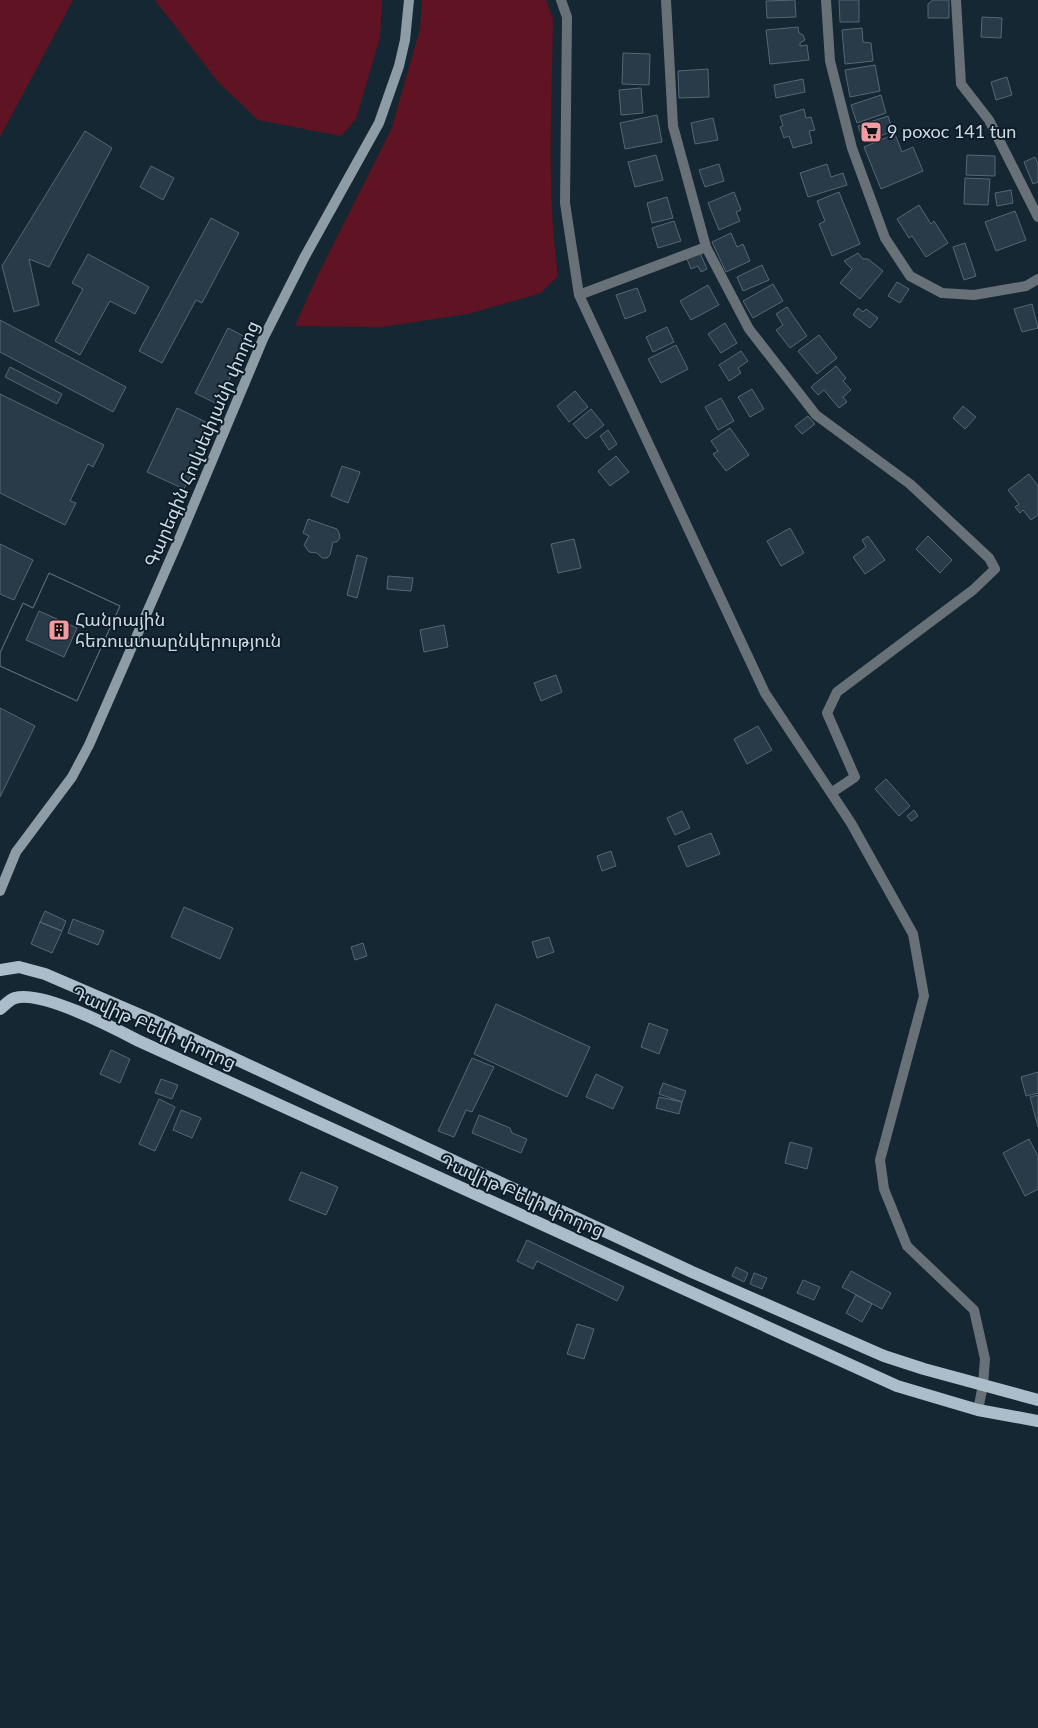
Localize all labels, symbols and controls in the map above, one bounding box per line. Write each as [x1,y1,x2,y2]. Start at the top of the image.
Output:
supermarket icon: 9 poxoc 141 tun [859,120,883,144]
place label: 9 poxoc 141 tun [887,120,1016,142]
street label: Գարեգին Հովսեփյանի փողոց [139,317,263,570]
place label: Հանրային հեռուստաընկերություն [75,608,281,651]
building icon: Հանրային հեռուստաընկերություն [47,618,71,642]
street label: Դավիթ Բեկի փողոց [69,981,240,1073]
street label: Դավիթ Բեկի փողոց [437,1149,608,1241]

